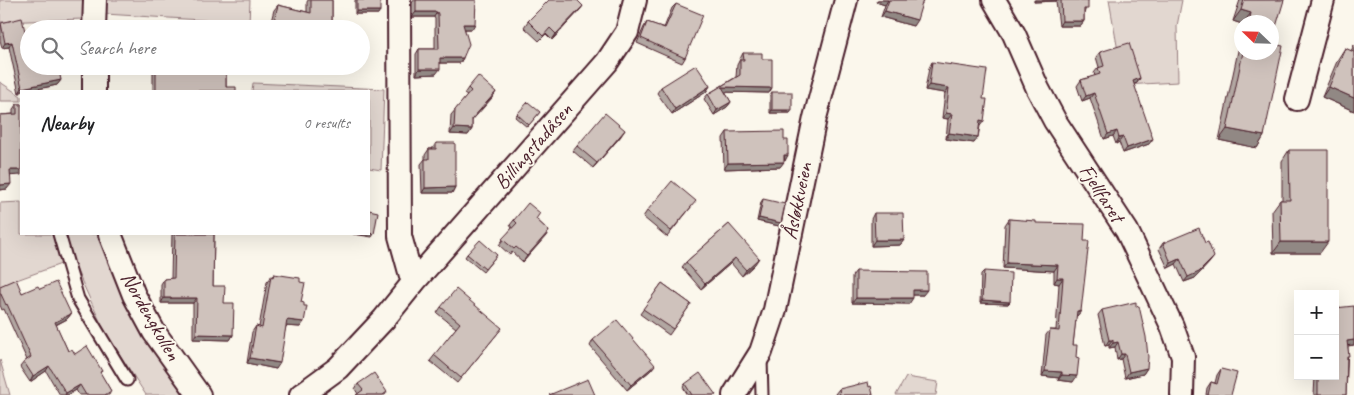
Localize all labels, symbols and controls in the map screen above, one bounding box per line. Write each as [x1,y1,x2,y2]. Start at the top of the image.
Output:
north arrow [1234,15,1279,60]
search box [20,20,370,75]
icon: search [38,34,66,62]
text: Search here [78,36,155,60]
street label: Billingstadåsen [488,97,578,195]
text: Nearby [40,110,93,136]
text: 0 results [303,113,350,133]
street label: Fjellfaret [1074,159,1132,229]
street label: Åsløkkveien [776,160,818,242]
street label: Nordengkollen [115,267,187,365]
map controls [1294,290,1339,380]
button: + [1294,290,1339,335]
button: − [1294,335,1339,380]

